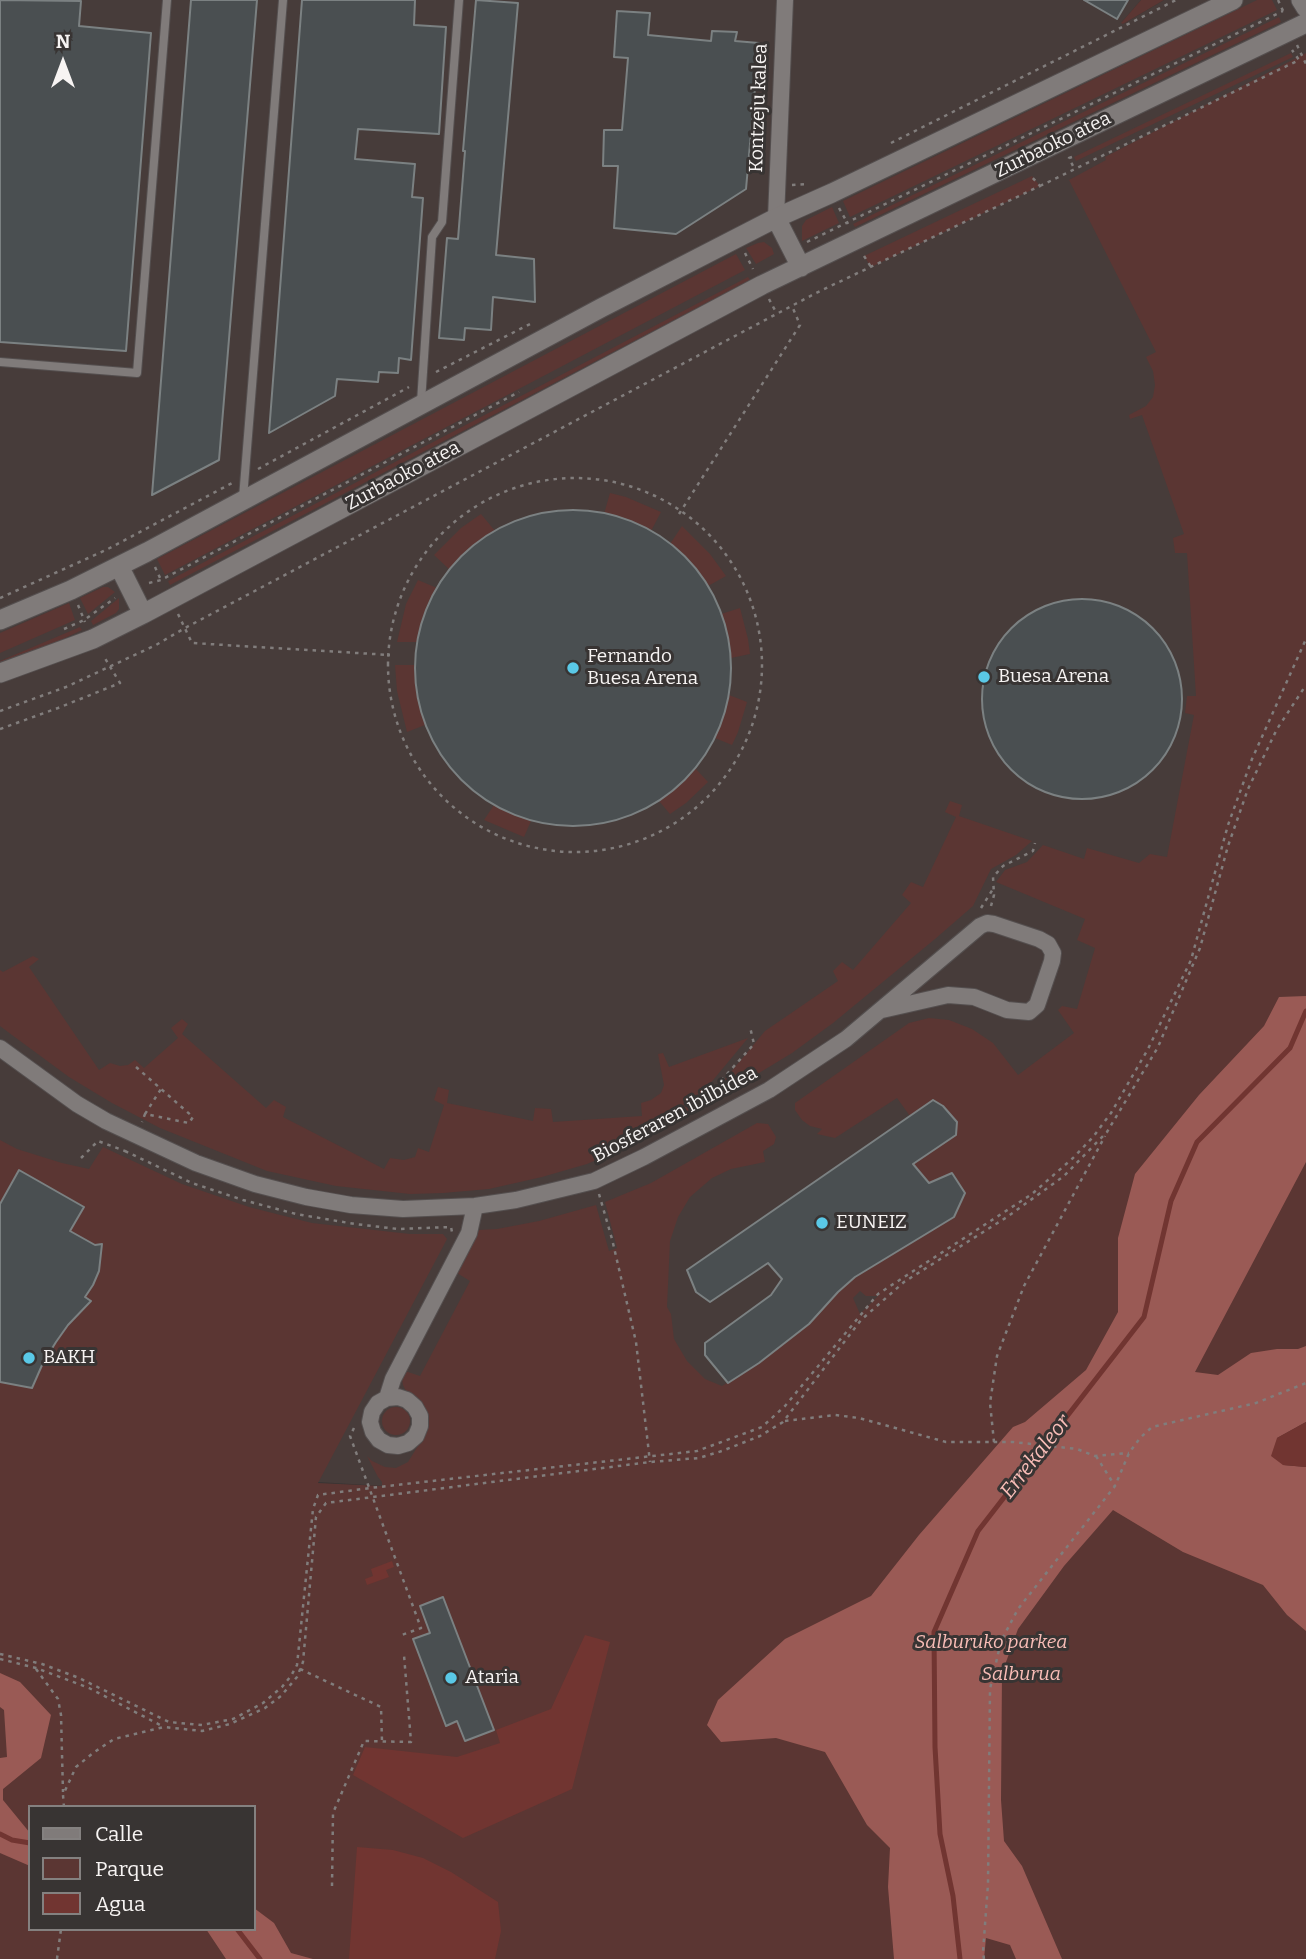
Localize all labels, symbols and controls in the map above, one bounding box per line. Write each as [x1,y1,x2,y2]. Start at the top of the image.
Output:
north arrow [28,28,98,98]
text: N [56,30,70,53]
street label: Kontzeju kalea [745,43,773,173]
street label: Zurbaoko atea [991,107,1115,183]
street label: Zurbaoko atea [342,436,464,516]
place label: Fernando Buesa Arena [587,646,698,690]
marker: Fernando Buesa Arena [565,660,581,676]
place label: Buesa Arena [998,666,1109,688]
marker: Buesa Arena [976,669,992,685]
street label: Biosferaren ibilbidea [589,1062,761,1168]
place label: EUNEIZ [836,1212,907,1234]
marker: EUNEIZ [814,1215,830,1231]
place label: BAKH [43,1347,95,1369]
marker: BAKH [21,1350,37,1366]
water label: Errekaleor [996,1410,1076,1504]
park label: Salburuko parkea [915,1632,1067,1654]
park label: Salburua [981,1664,1061,1686]
place label: Ataria [465,1667,519,1689]
marker: Ataria [443,1670,459,1686]
legend [28,1805,256,1931]
text: Calle [95,1821,143,1847]
text: Parque [95,1856,164,1882]
text: Agua [95,1891,146,1917]

